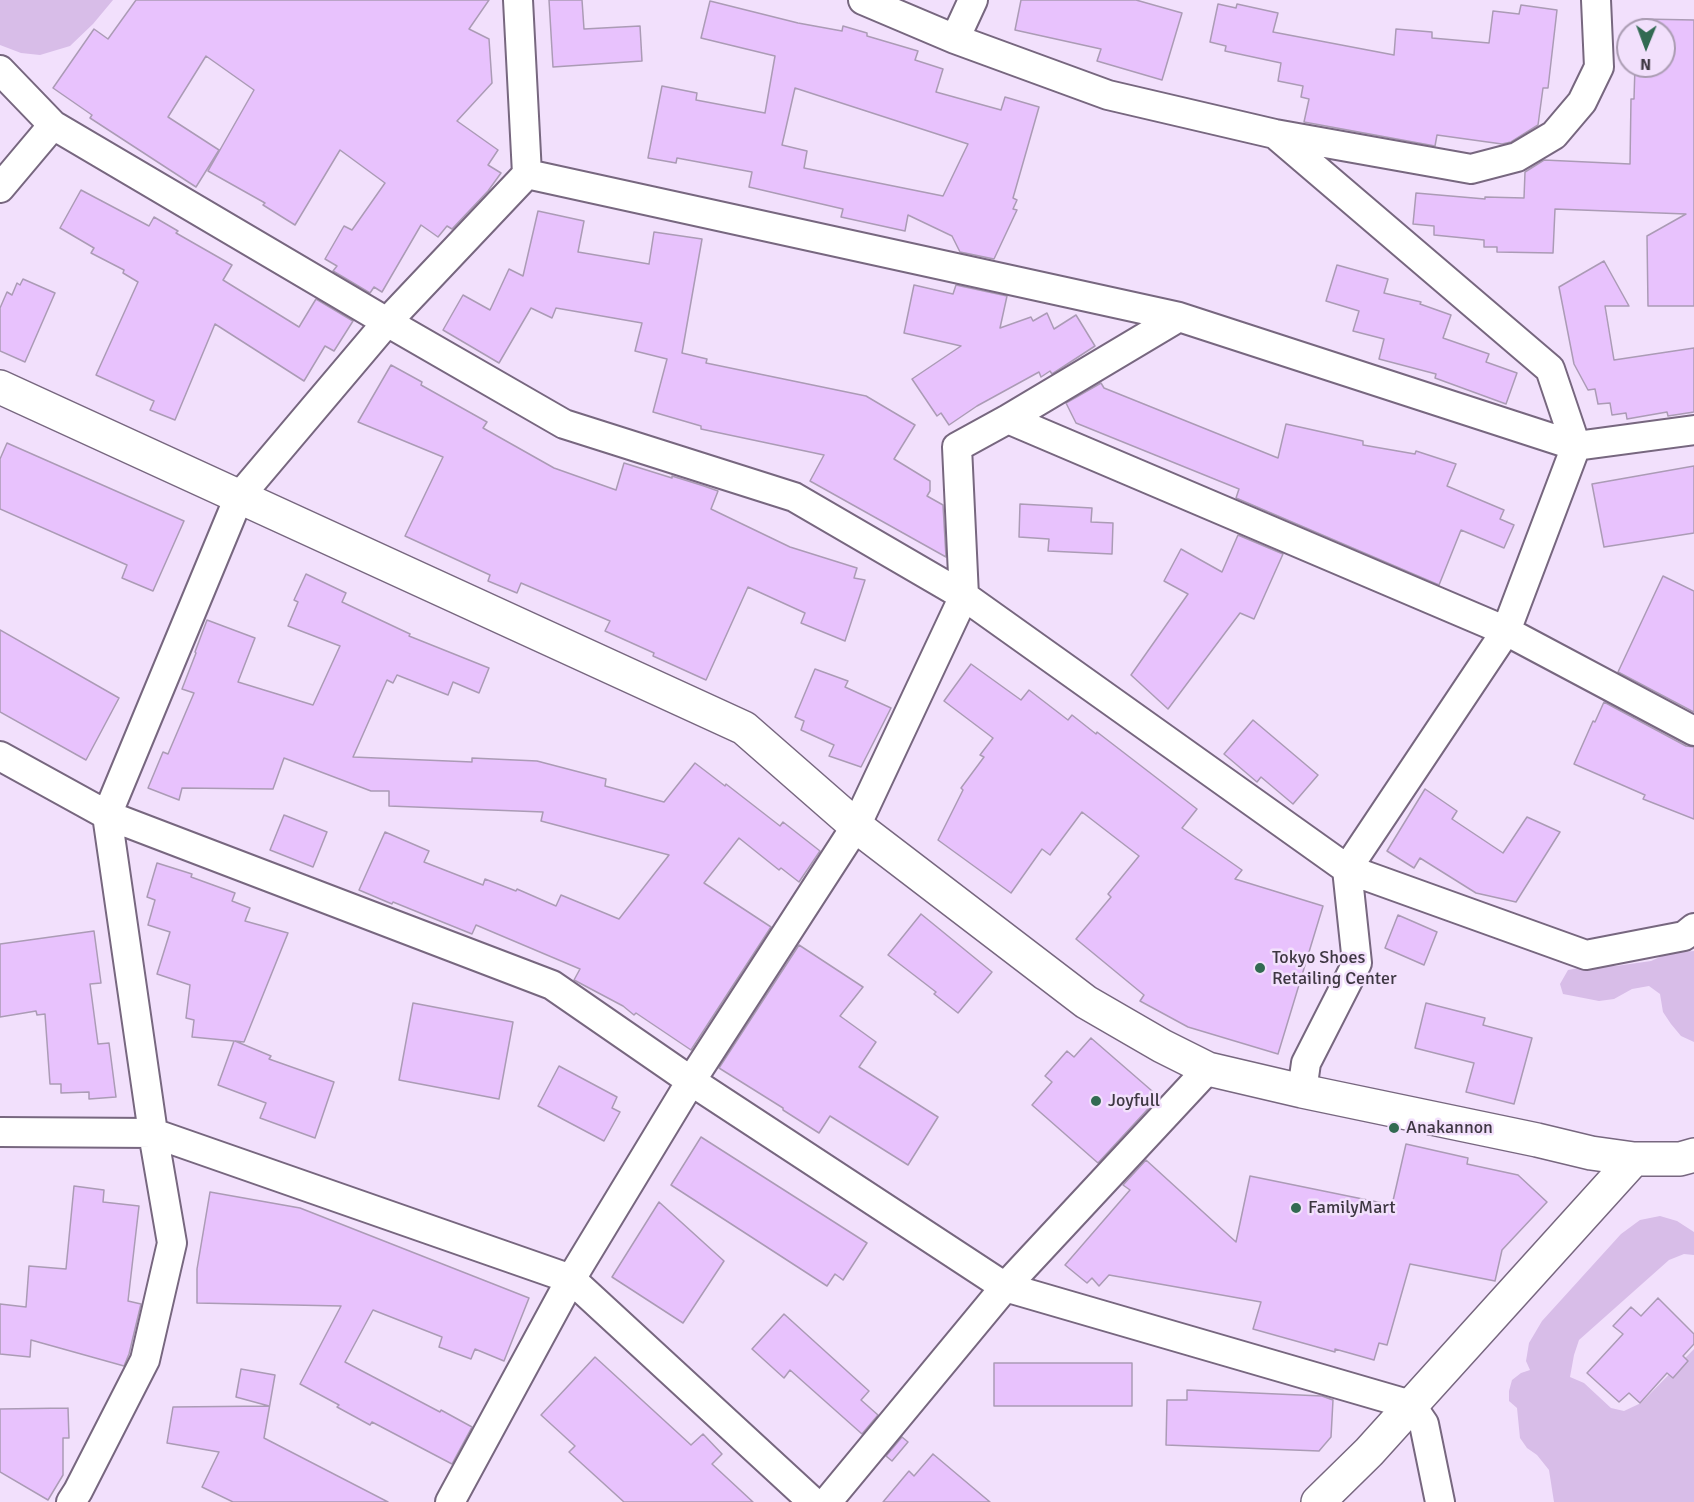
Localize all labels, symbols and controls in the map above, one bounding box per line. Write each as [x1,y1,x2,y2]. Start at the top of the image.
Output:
north arrow [1616,18,1676,78]
text: N [1640,54,1651,74]
place label: Tokyo Shoes Retailing Center [1272,947,1397,990]
marker: Tokyo Shoes Retailing Center [1253,961,1267,975]
place label: Joyfull [1108,1090,1160,1112]
marker: Joyfull [1089,1094,1103,1108]
place label: Anakannon [1406,1117,1493,1139]
marker: Anakannon [1387,1121,1401,1135]
place label: FamilyMart [1308,1197,1396,1219]
marker: FamilyMart [1289,1201,1303,1215]

